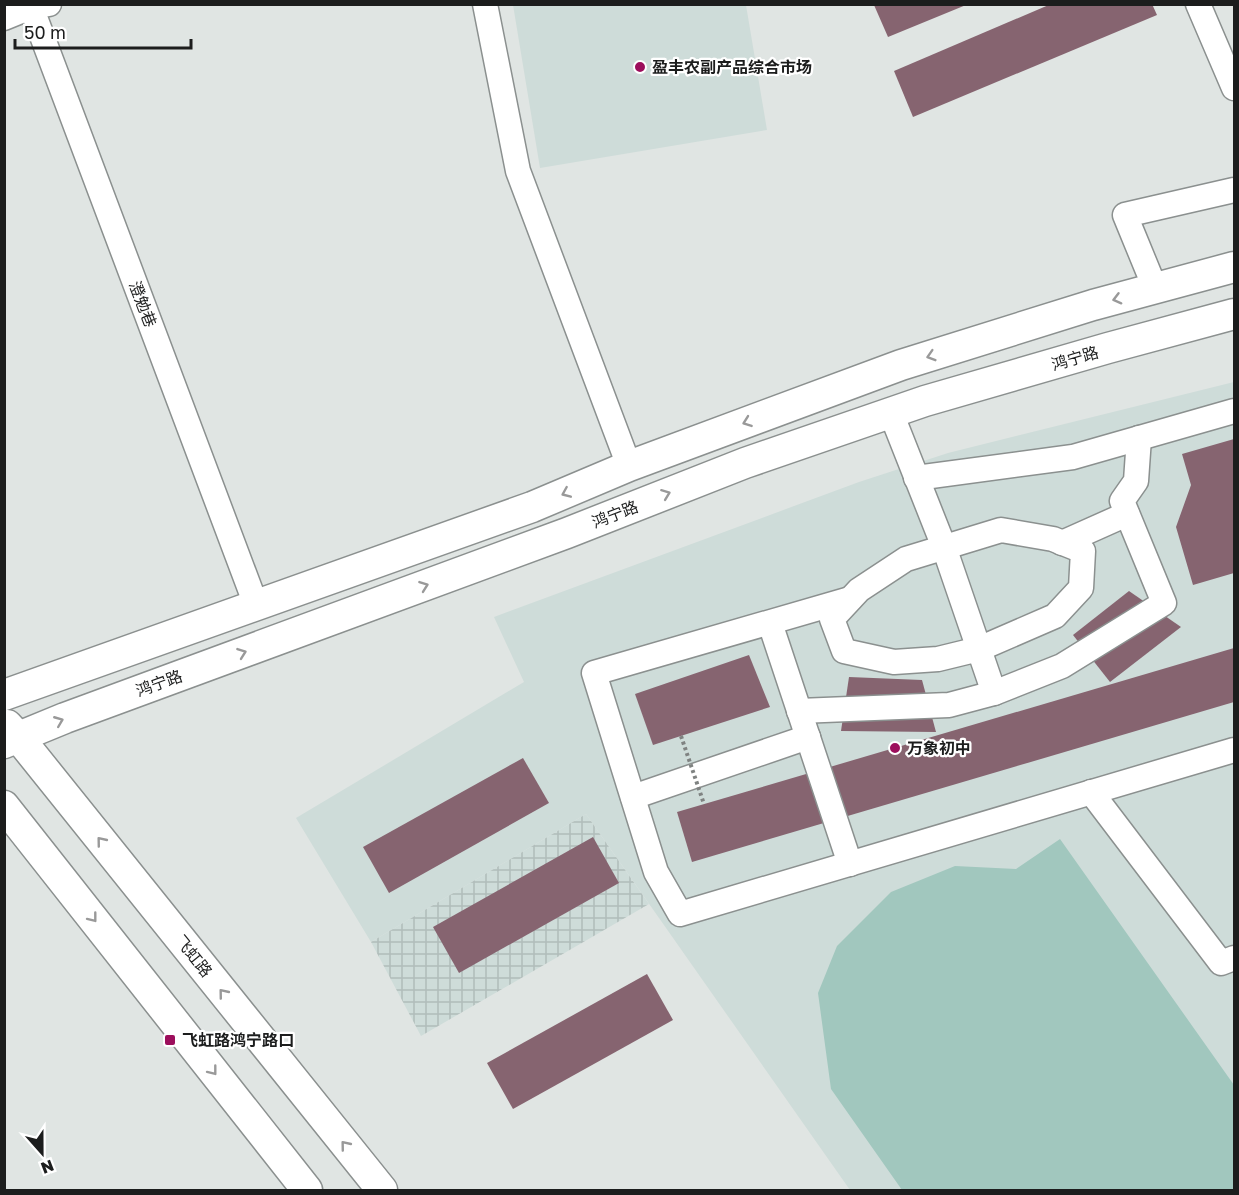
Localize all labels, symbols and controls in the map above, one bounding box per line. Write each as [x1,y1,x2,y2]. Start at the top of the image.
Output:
scale bar [15,12,190,50]
text: 50 m [24,21,66,43]
place label: 盈丰农副产品综合市场 [652,57,812,77]
marker: 盈丰农副产品综合市场 [633,60,647,74]
street label: 澄勉巷 [125,278,161,330]
one-way arrow [1112,291,1122,304]
street label: 鸿宁路 [1049,342,1101,374]
one-way arrow [926,349,937,361]
one-way arrow [742,414,753,427]
one-way arrow [561,486,572,498]
one-way arrow [660,489,671,502]
street label: 鸿宁路 [589,496,641,532]
one-way arrow [419,580,429,593]
one-way arrow [235,648,246,660]
street label: 鸿宁路 [133,665,185,701]
one-way arrow [52,716,63,728]
place label: 万象初中 [907,738,971,758]
marker: 万象初中 [888,741,902,755]
one-way arrow [98,836,109,847]
one-way arrow [85,911,96,922]
street label: 飞虹路 [171,931,217,981]
one-way arrow [220,989,231,1000]
place label: 飞虹路鸿宁路口 [182,1030,294,1050]
marker: 飞虹路鸿宁路口 [163,1033,177,1047]
one-way arrow [206,1065,217,1076]
north arrow [12,1123,72,1183]
one-way arrow [342,1141,353,1152]
text: N [38,1155,57,1179]

